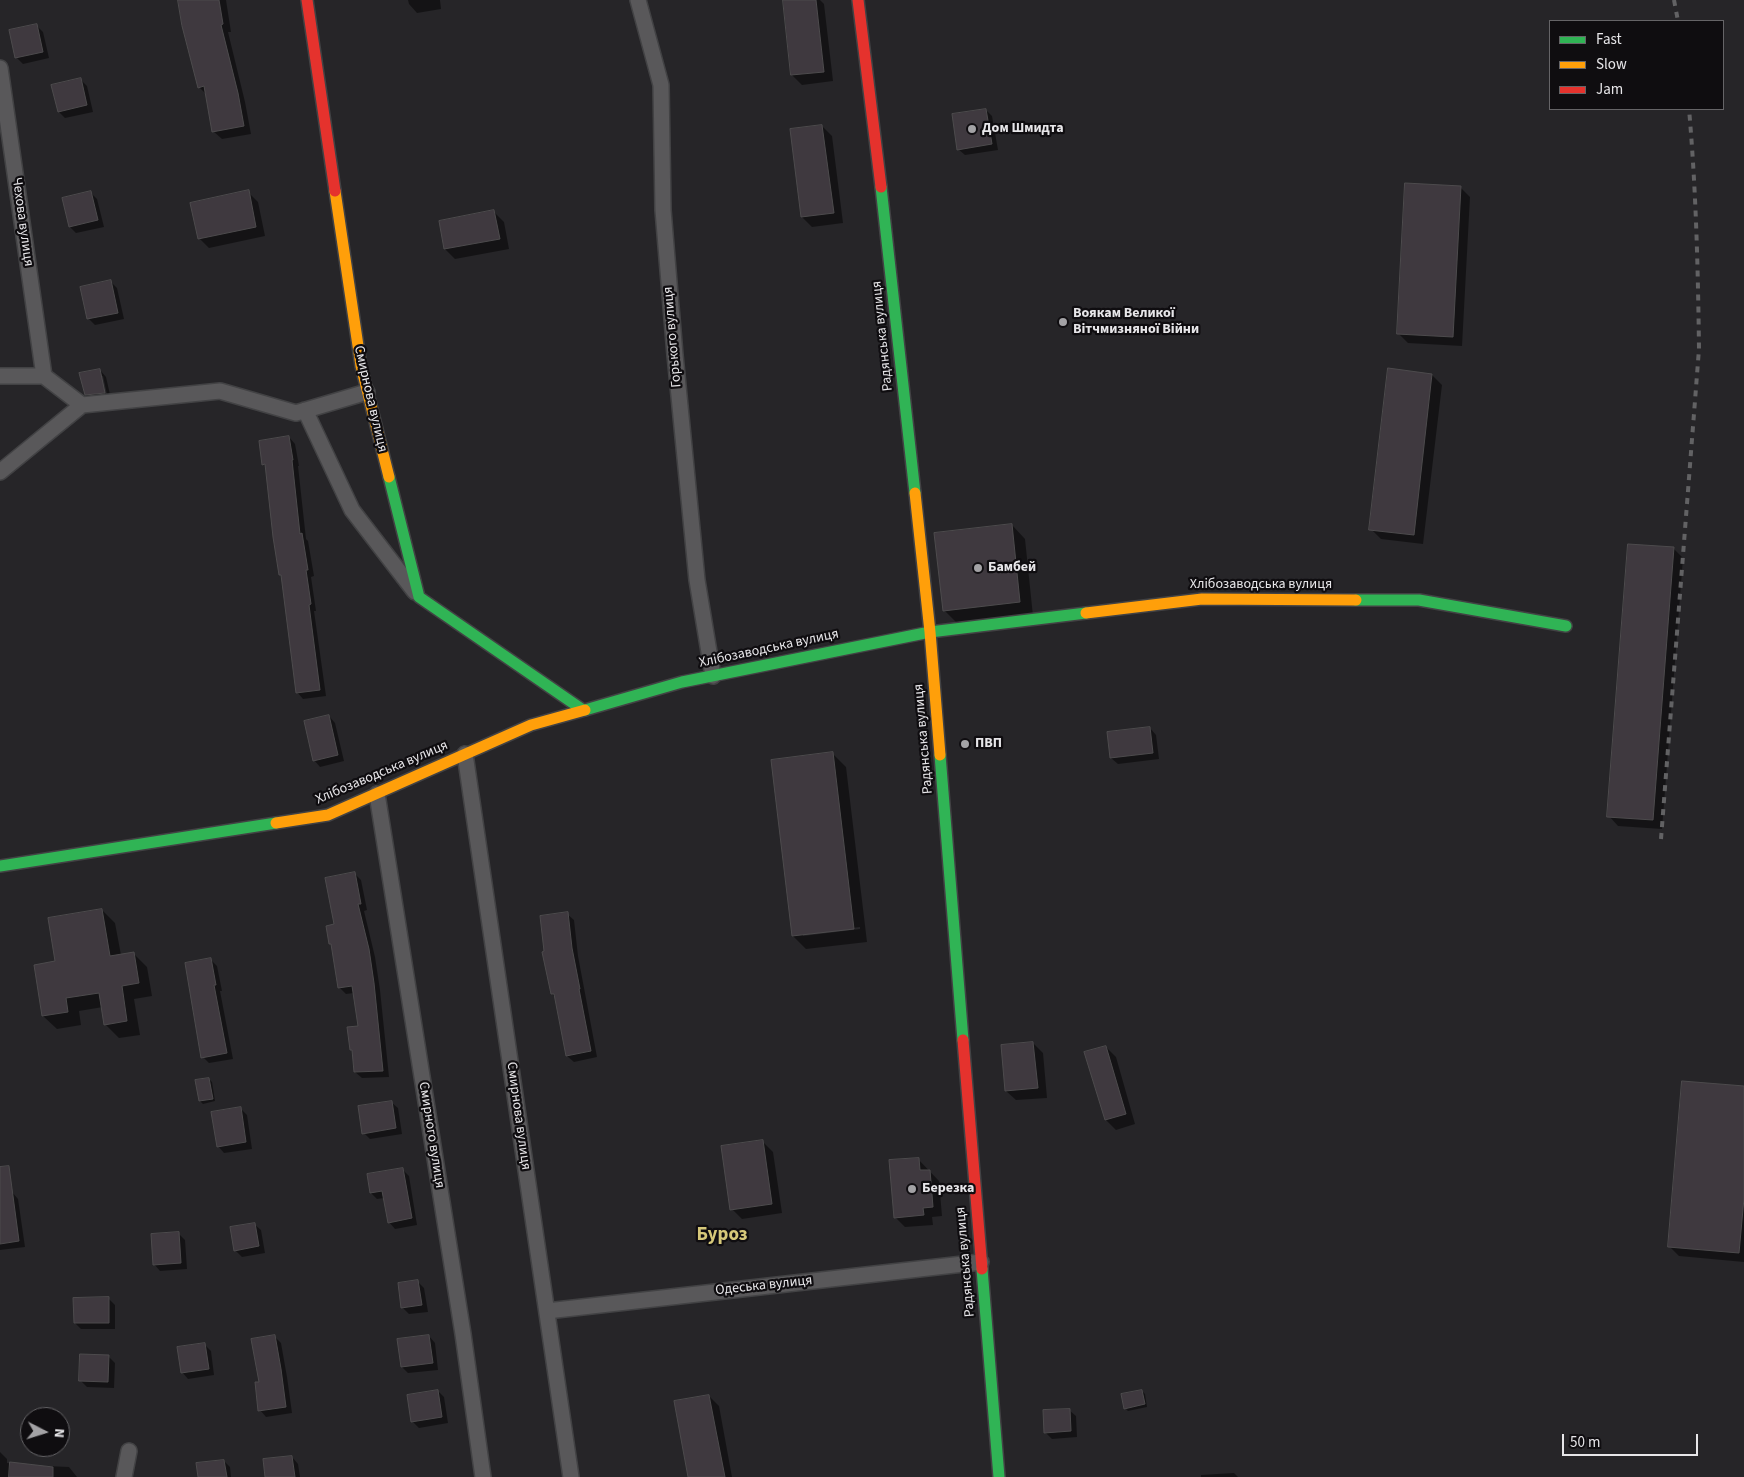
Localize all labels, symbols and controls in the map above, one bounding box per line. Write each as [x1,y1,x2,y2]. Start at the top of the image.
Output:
legend [1549,20,1724,110]
text: Fast [1596,29,1622,50]
text: Slow [1596,54,1627,75]
text: Jam [1596,79,1623,100]
place label: Дом Шмидта [982,121,1064,137]
marker: Дом Шмидта [966,123,978,135]
street label: Чехова вулиця [7,176,37,268]
street label: Радянська вулиця [869,280,897,392]
street label: Горького вулиця [660,286,686,388]
place label: Воякам Великої Вітчмизняної Війни [1073,306,1199,338]
marker: Воякам Великої Вітчмизняної Війни [1057,316,1069,328]
street label: Смирнова вулиця [350,344,390,454]
place label: Бамбей [988,560,1036,576]
marker: Бамбей [972,562,984,574]
street label: Хлібозаводська вулиця [1190,577,1332,593]
street label: Хлібозаводська вулиця [698,626,840,672]
street label: Радянська вулиця [911,683,937,795]
place label: ПВП [975,736,1002,752]
street label: Хлібозаводська вулиця [313,737,451,809]
marker: ПВП [959,738,971,750]
street label: Смирнова вулиця [502,1061,534,1171]
street label: Смирного вулиця [414,1081,448,1189]
place label: Березка [922,1181,974,1197]
marker: Березка [906,1183,918,1195]
street label: Радянська вулиця [953,1206,979,1318]
district label: Буроз [697,1225,747,1247]
street label: Одеська вулиця [715,1273,813,1299]
north arrow [20,1407,70,1457]
scale bar [1564,1424,1700,1456]
text: N [49,1428,69,1439]
text: 50 m [1570,1432,1600,1453]

